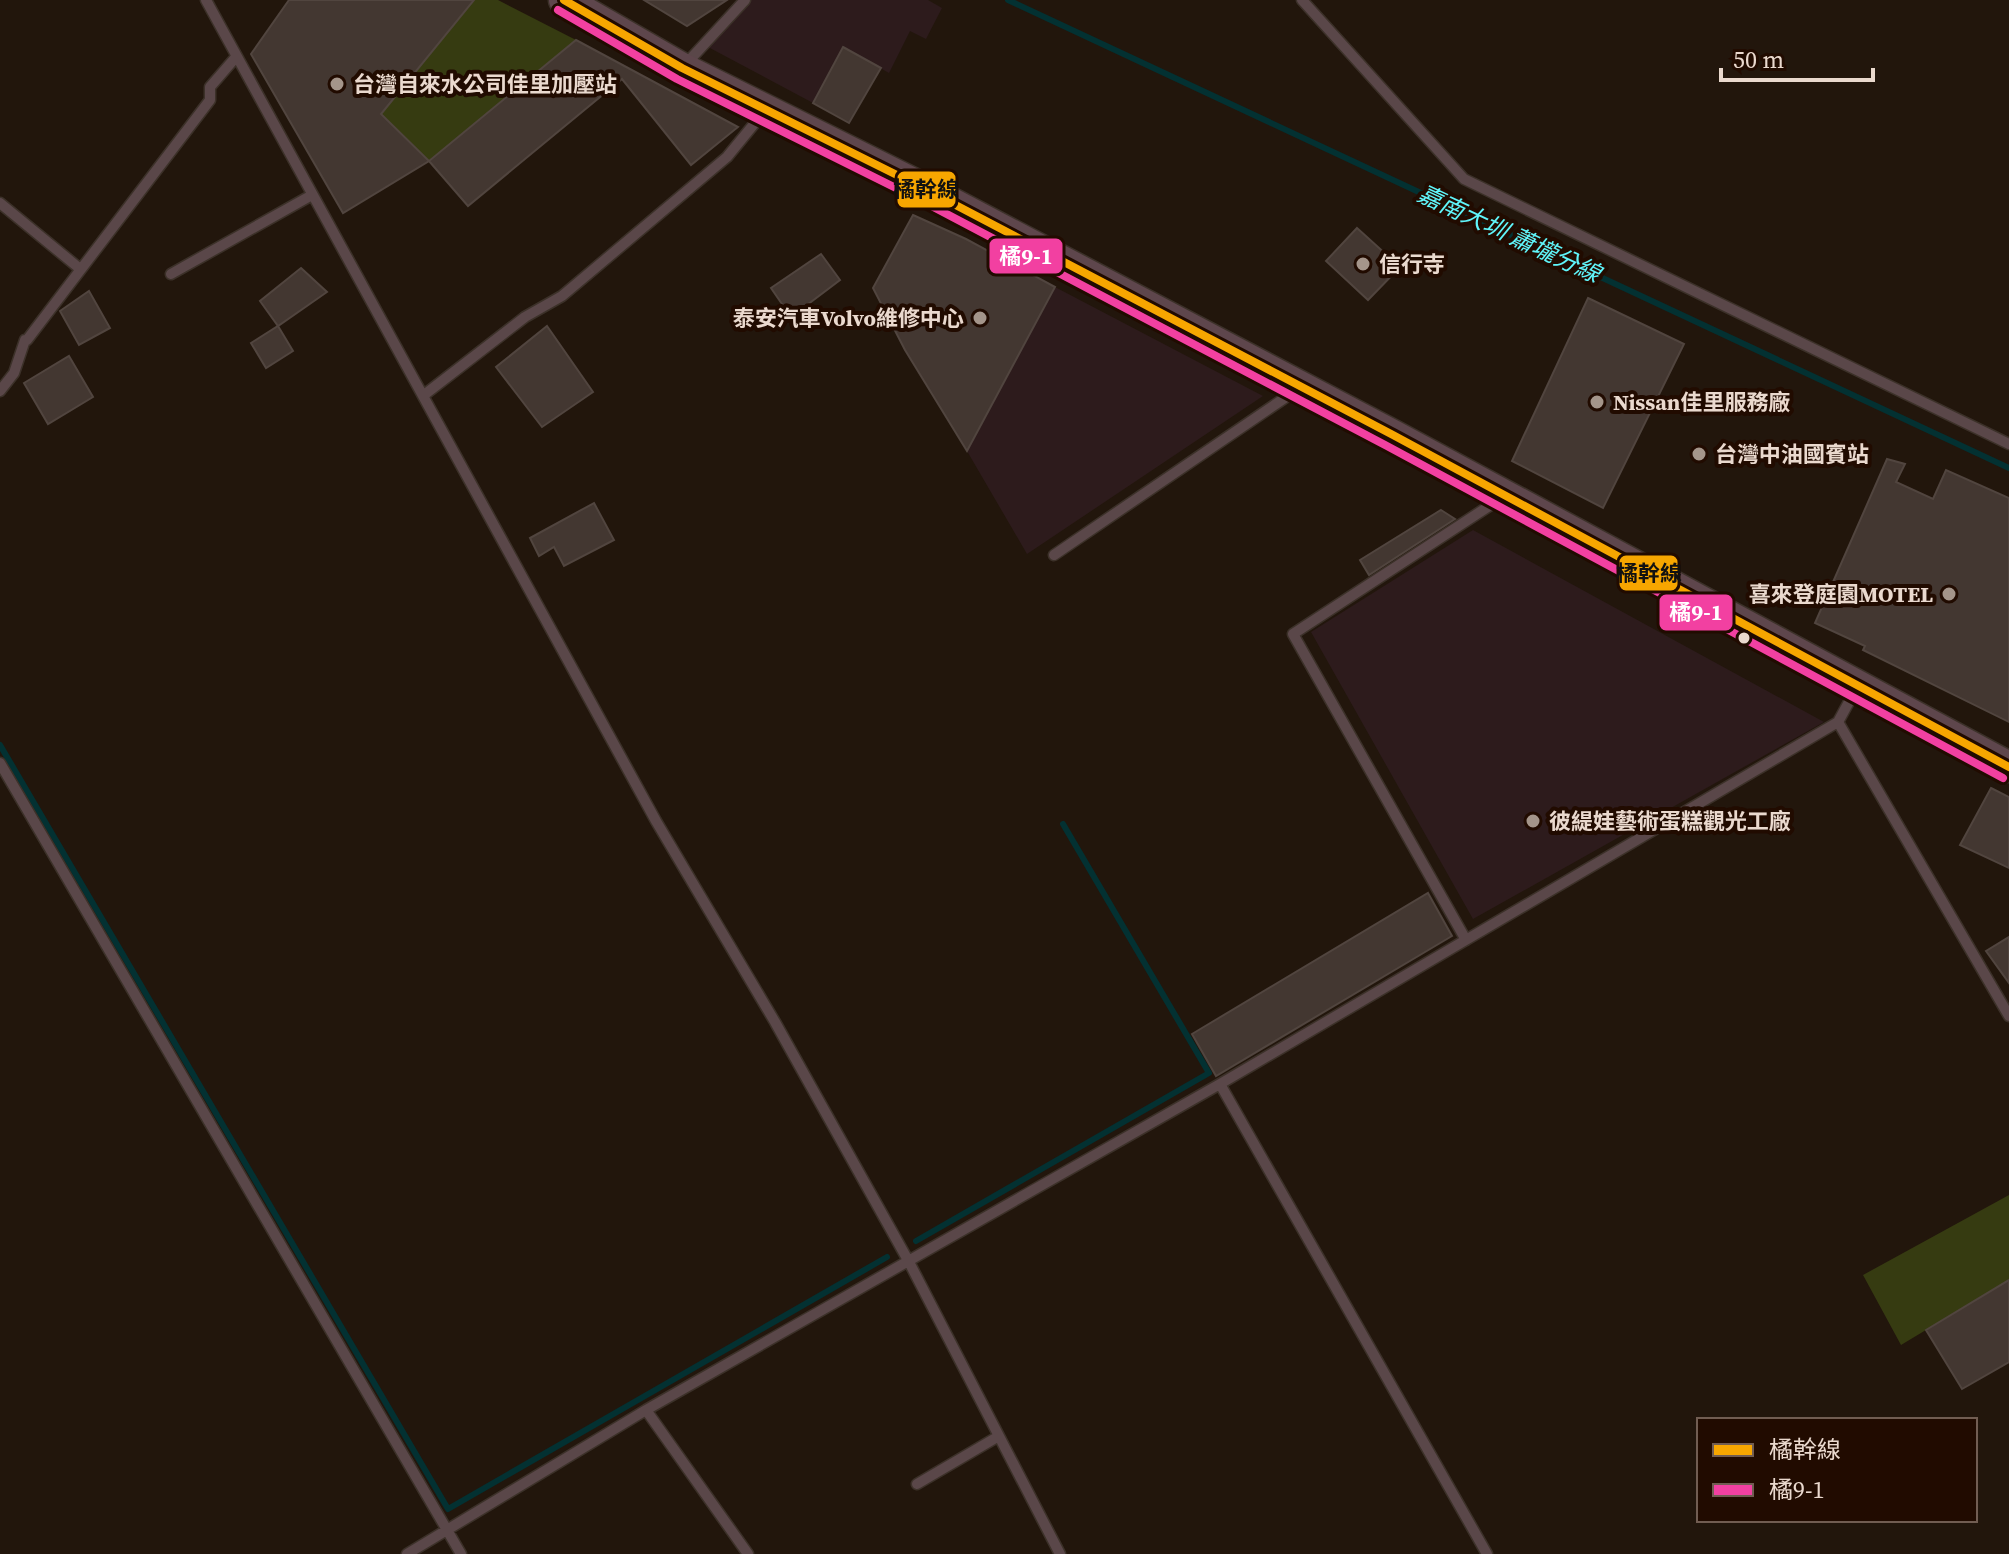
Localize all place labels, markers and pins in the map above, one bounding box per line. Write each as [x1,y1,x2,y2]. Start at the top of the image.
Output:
place label: 台灣自來水公司佳里加壓站 [353,69,617,99]
marker: 台灣自來水公司佳里加壓站 [328,75,346,93]
place label: 信行寺 [1379,249,1445,279]
marker: 信行寺 [1354,255,1372,273]
place label: 泰安汽車Volvo維修中心 [733,303,964,333]
marker: 泰安汽車Volvo維修中心 [971,309,989,327]
place label: Nissan佳里服務廠 [1613,387,1790,417]
marker: Nissan佳里服務廠 [1588,393,1606,411]
place label: 台灣中油國賓站 [1715,439,1869,469]
marker: 台灣中油國賓站 [1690,445,1708,463]
place label: 喜來登庭園MOTEL [1749,579,1933,609]
marker: 喜來登庭園MOTEL [1940,585,1958,603]
unlabelled marker [1736,630,1752,646]
place label: 彼緹娃藝術蛋糕觀光工廠 [1549,806,1791,836]
marker: 彼緹娃藝術蛋糕觀光工廠 [1524,812,1542,830]

